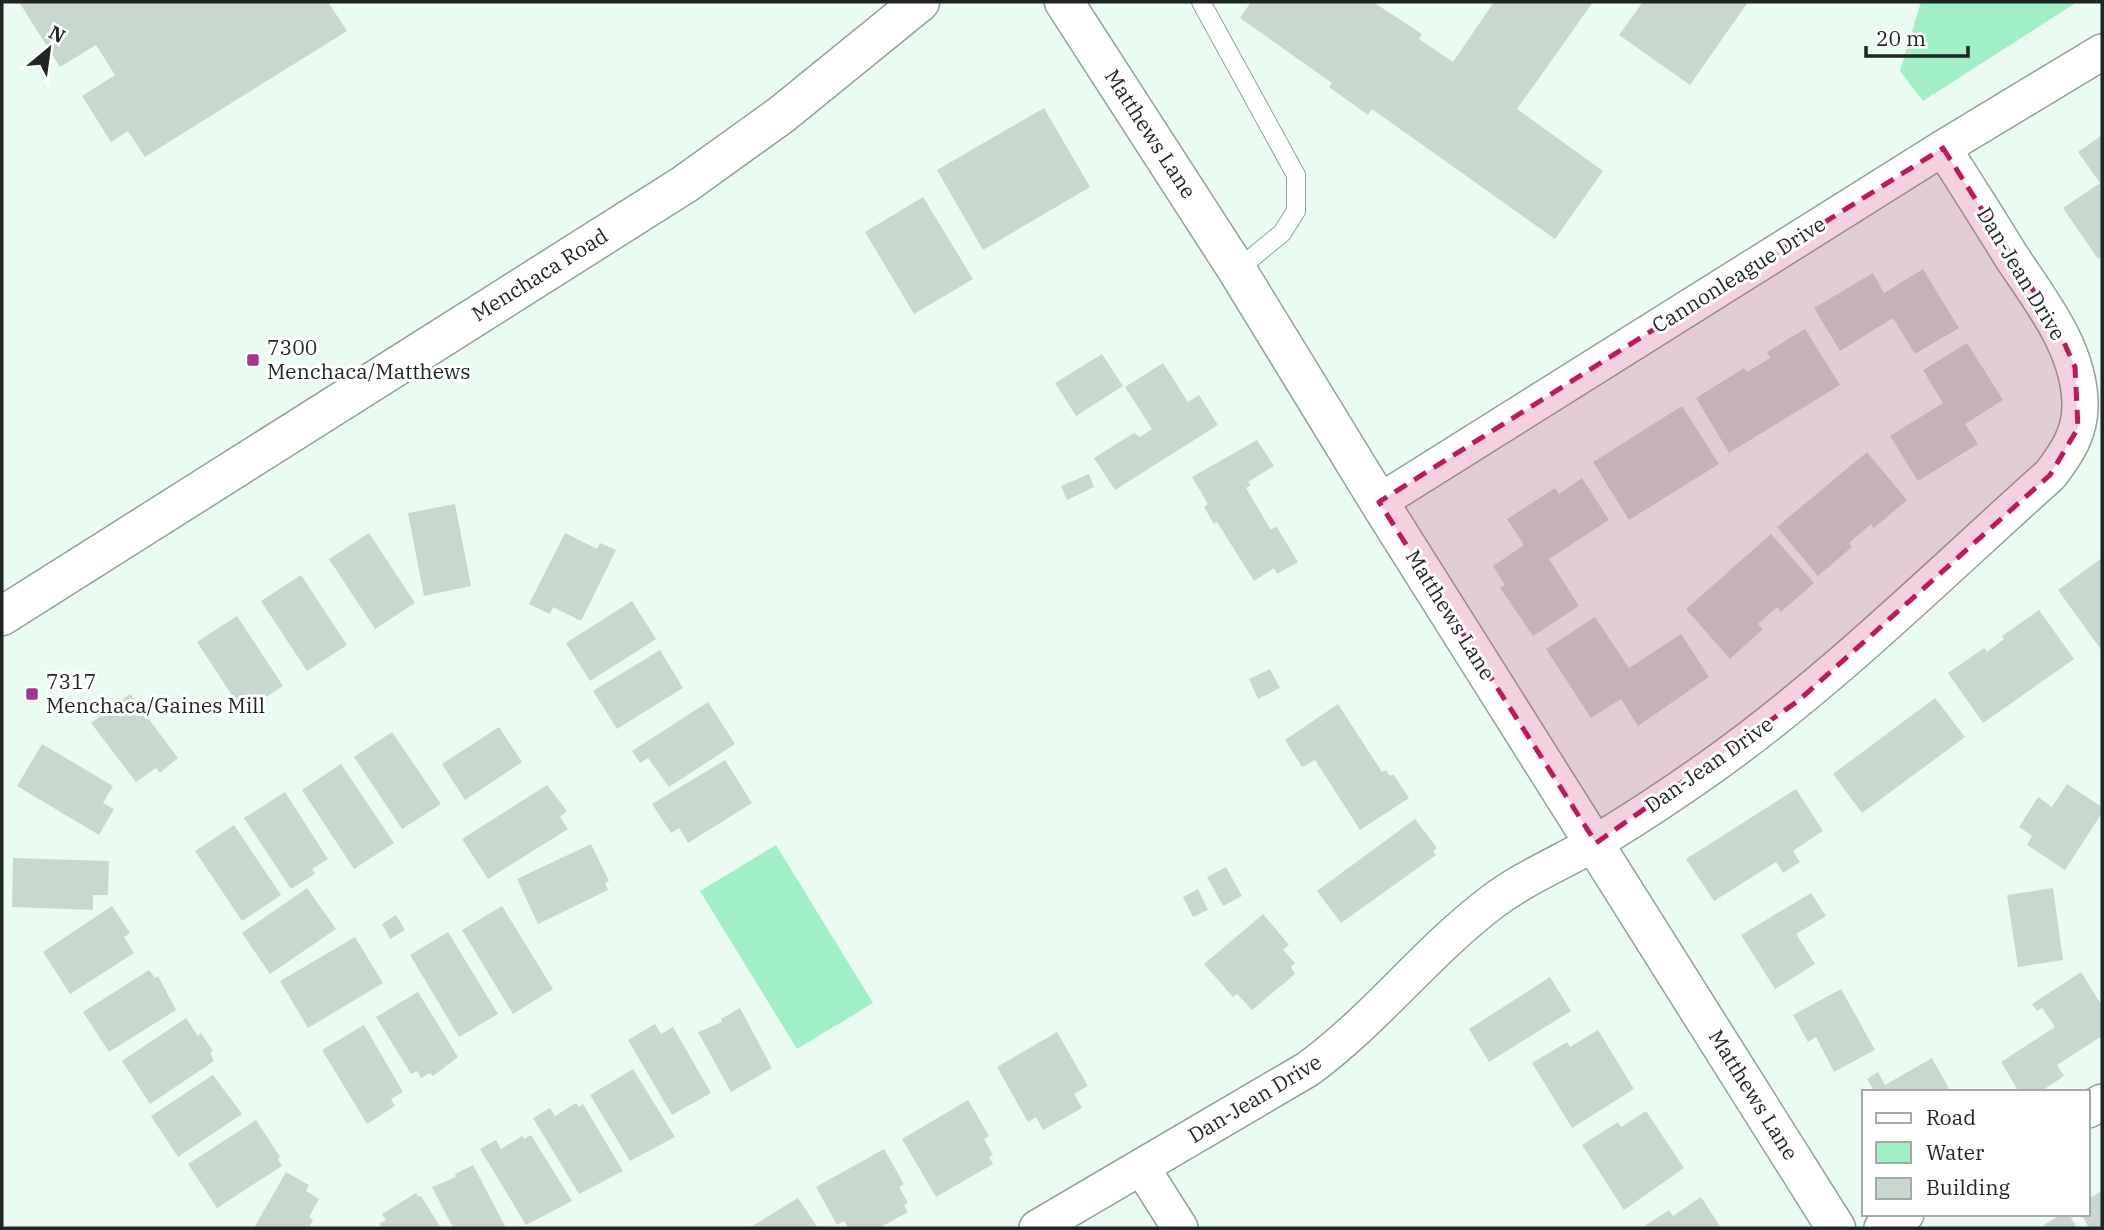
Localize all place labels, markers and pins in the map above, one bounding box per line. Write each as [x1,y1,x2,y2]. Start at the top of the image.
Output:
place label: 7300 Menchaca/Matthews [267,333,471,385]
marker: 7300 Menchaca/Matthews [245,352,261,368]
place label: 7317 Menchaca/Gaines Mill [46,667,265,719]
marker: 7317 Menchaca/Gaines Mill [24,686,40,702]

